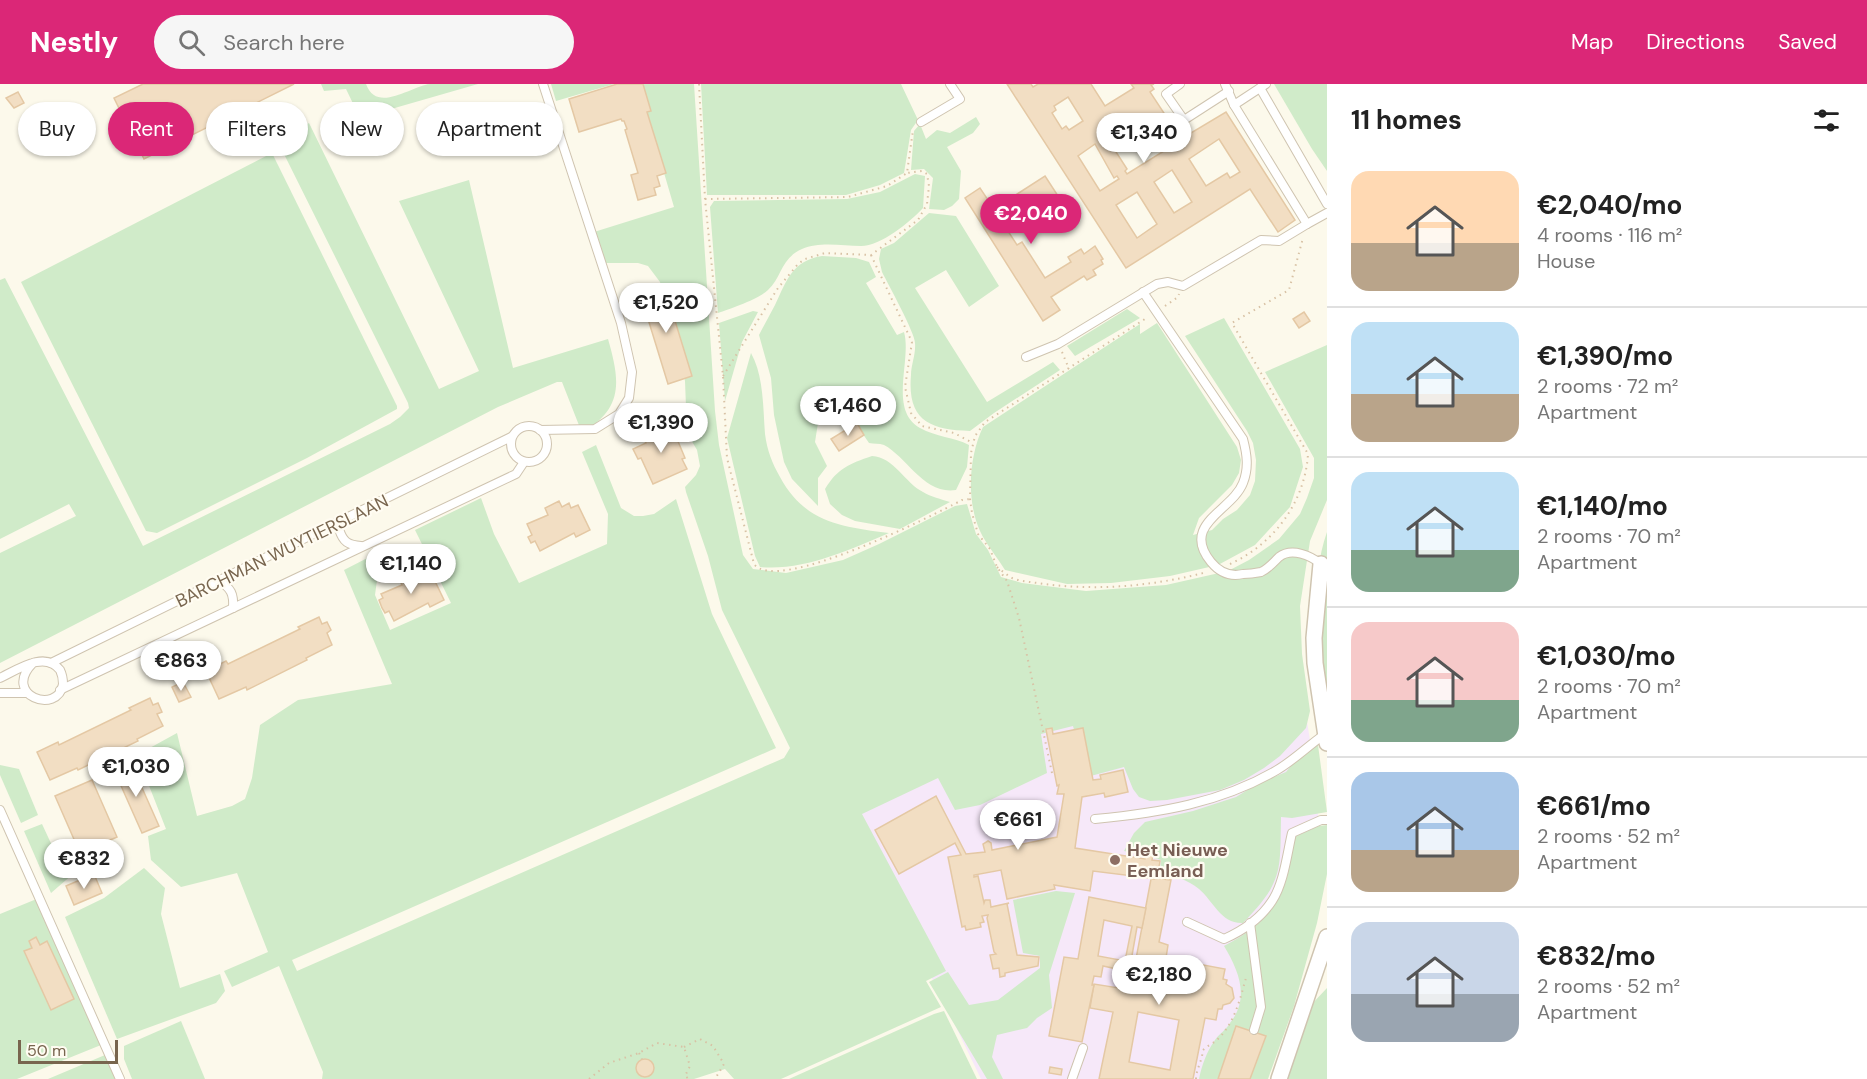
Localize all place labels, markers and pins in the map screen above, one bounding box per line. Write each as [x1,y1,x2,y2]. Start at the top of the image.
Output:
pin: €1,340 [1095,113,1193,164]
pin: €2,040 [982,194,1080,245]
pin: €1,520 [617,283,715,334]
pin: €1,460 [799,386,897,437]
pin: €1,390 [612,403,710,454]
pin: €1,140 [362,544,460,595]
pin: €863 [145,641,217,692]
pin: €1,030 [87,747,185,798]
pin: €661 [982,800,1054,851]
place label: Het Nieuwe Eemland [1127,838,1228,883]
pin: €832 [48,839,120,890]
marker: Het Nieuwe Eemland [1108,853,1122,867]
pin: €2,180 [1110,955,1208,1006]

